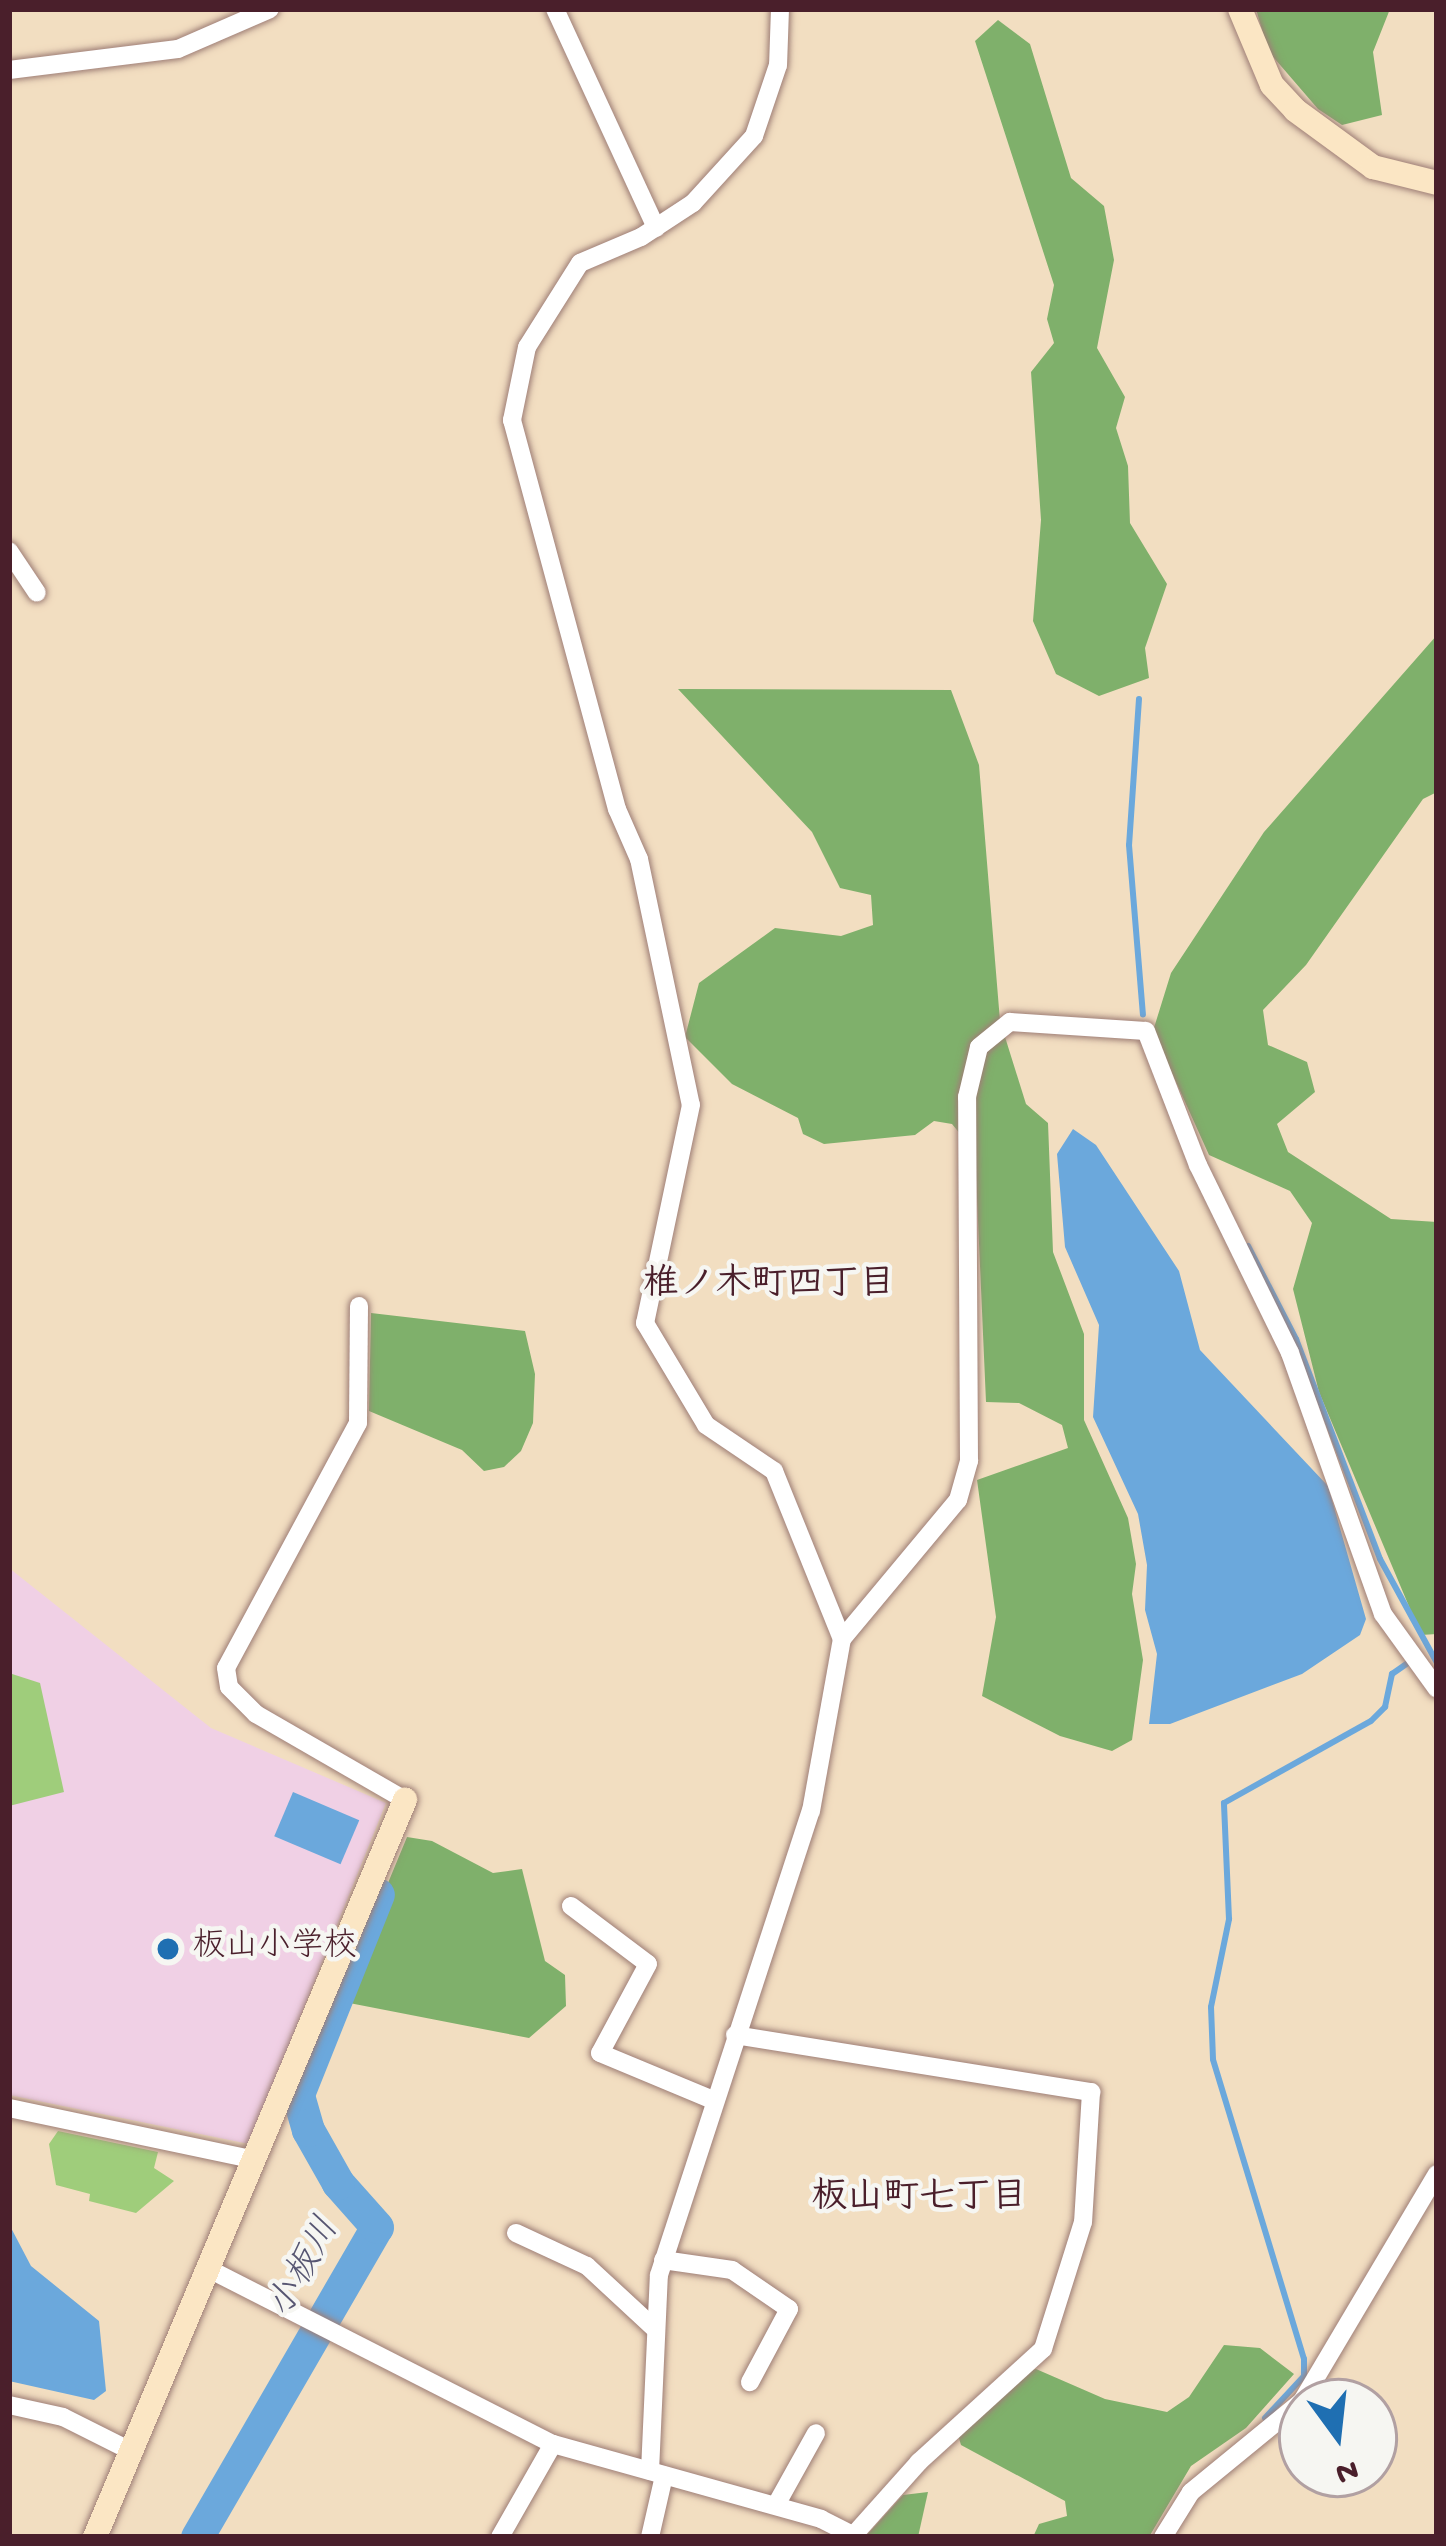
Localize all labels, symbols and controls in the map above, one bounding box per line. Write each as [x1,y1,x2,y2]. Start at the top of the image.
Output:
district label: 椎ノ木町四丁目 [643,1265,895,1309]
place label: 板山小学校 [192,1929,357,1969]
marker: 板山小学校 [155,1936,181,1962]
district label: 板山町七丁目 [811,2178,1027,2222]
water label: 小板川 [261,2211,351,2327]
north arrow [1278,2378,1398,2498]
text: N [1331,2449,1362,2491]

